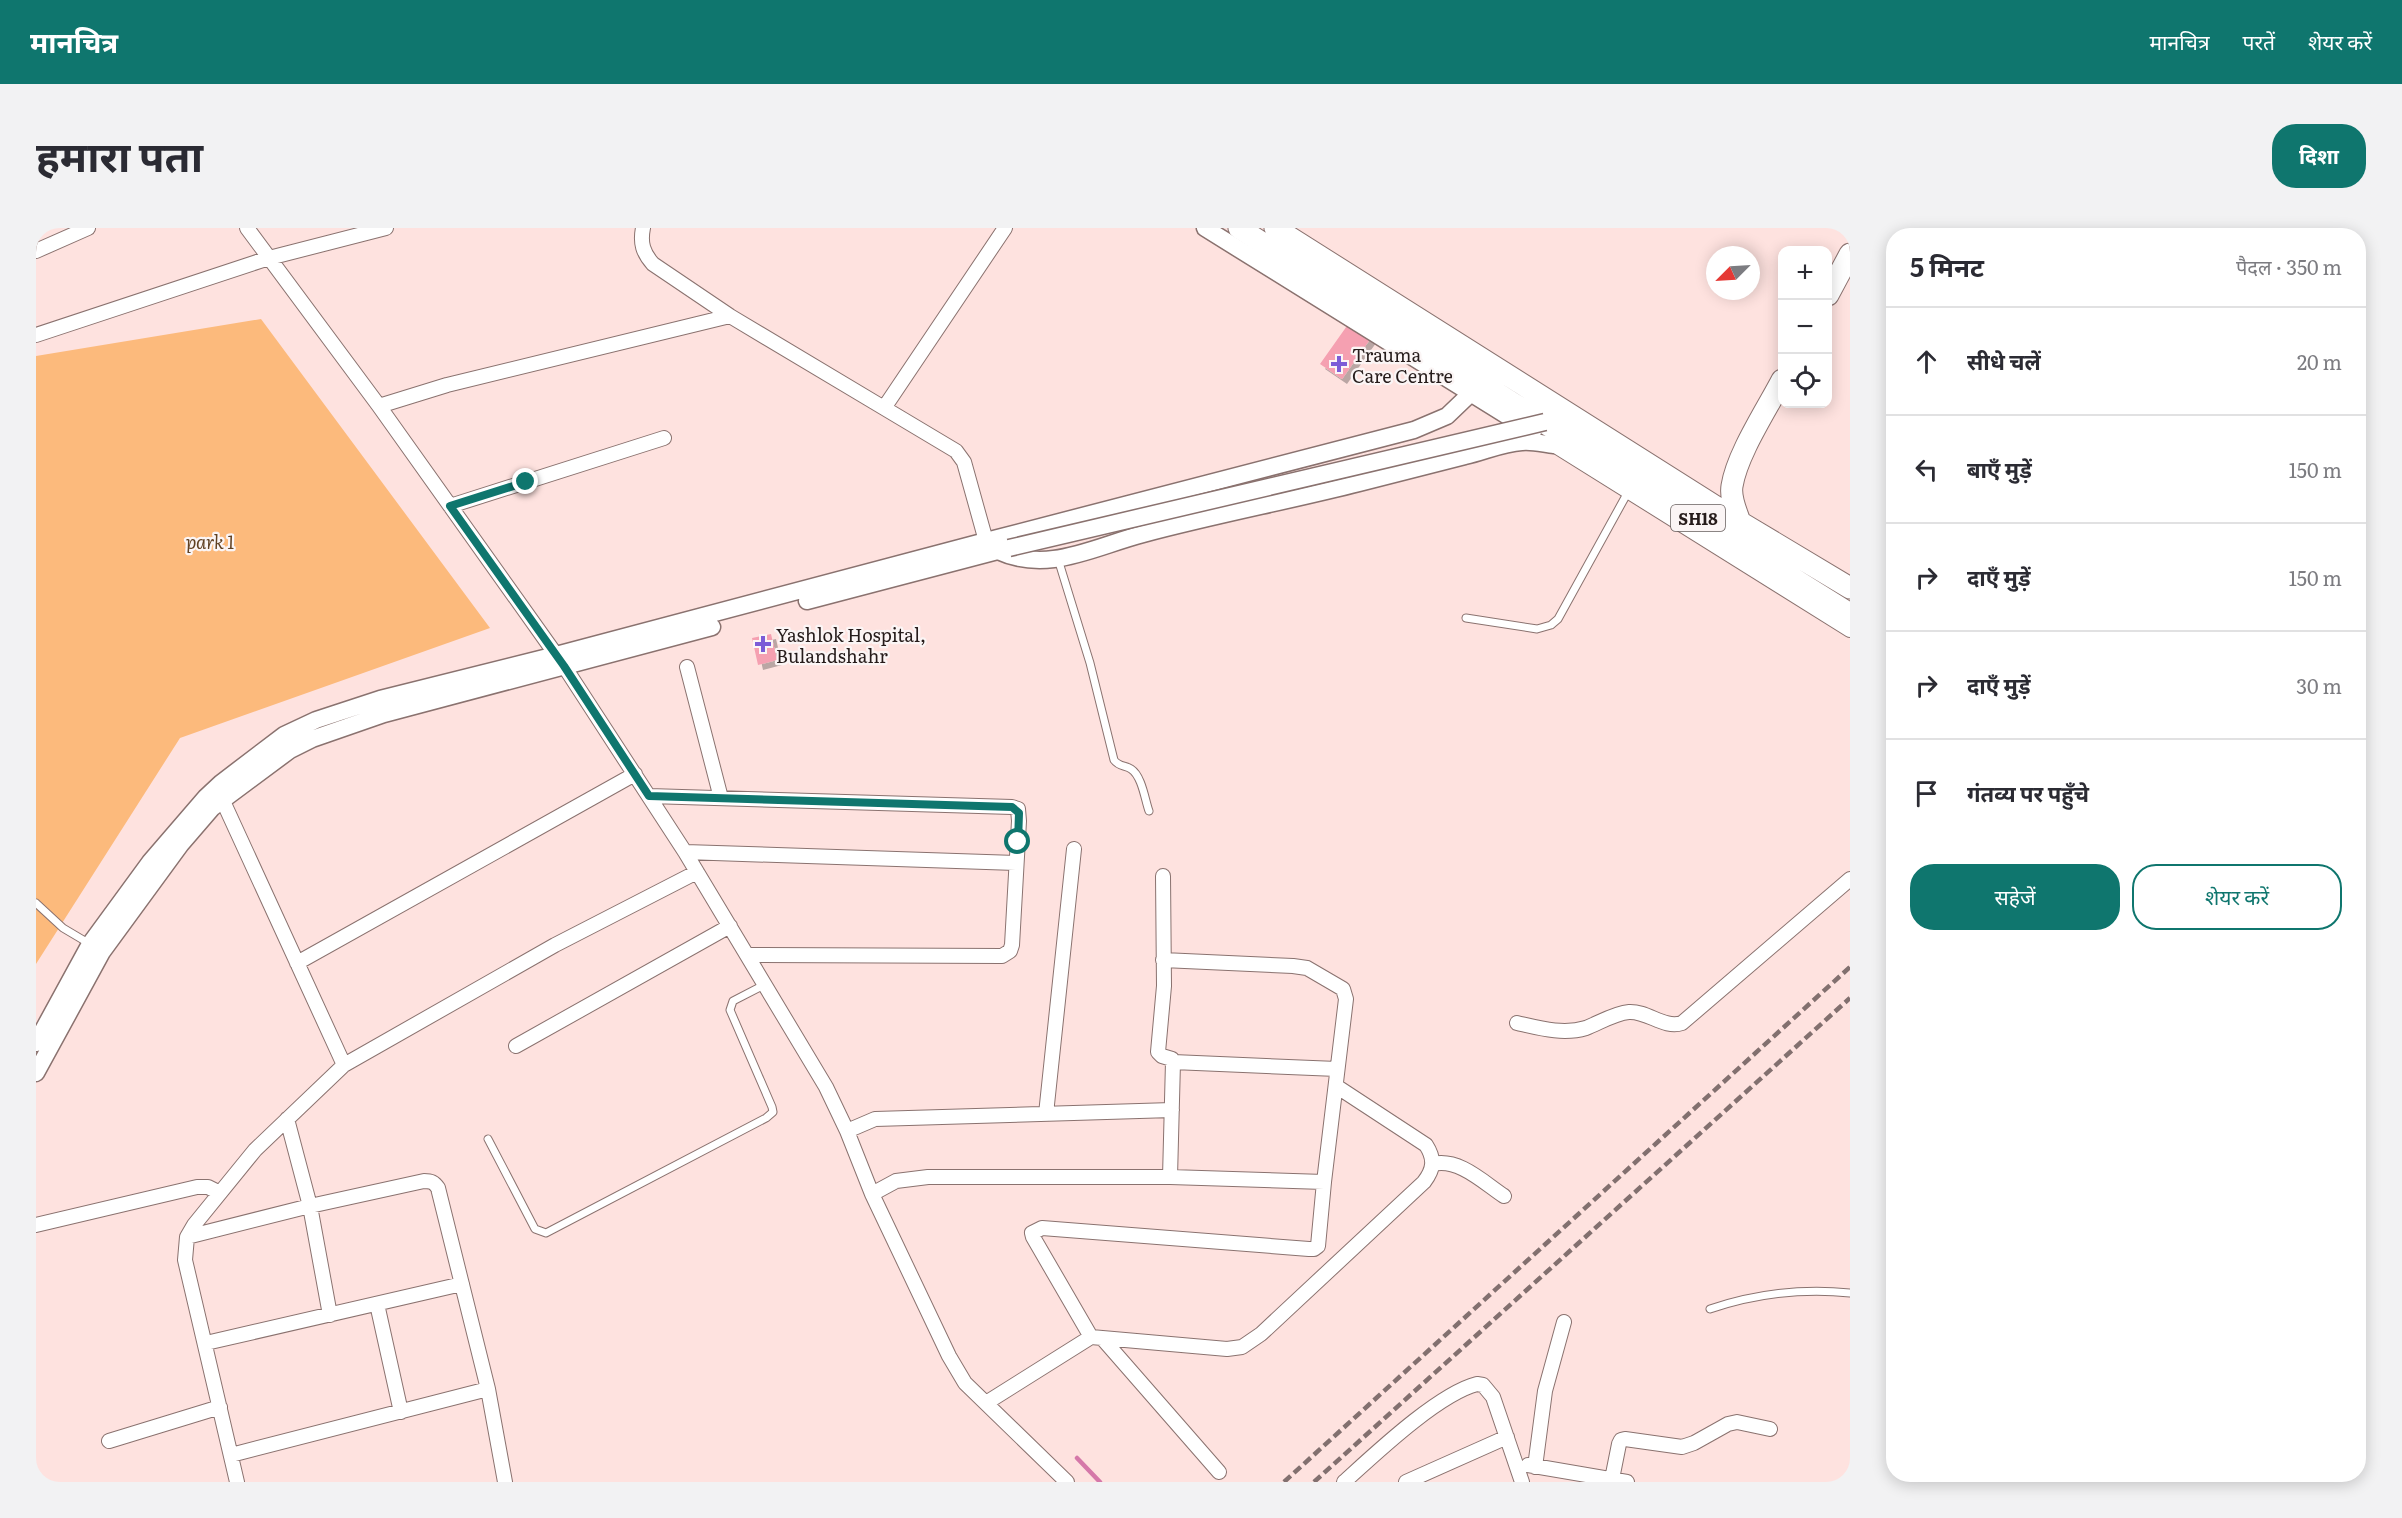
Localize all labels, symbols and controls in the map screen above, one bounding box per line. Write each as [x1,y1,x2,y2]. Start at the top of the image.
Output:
text: मानचित्र [30,20,118,62]
text: मानचित्र [2150,25,2210,56]
text: परतें [2243,25,2275,56]
text: शेयर करें [2308,25,2372,56]
text: हमारा पता [36,123,203,185]
button: दिशा [2272,124,2366,188]
north arrow [1706,246,1760,300]
map controls [1778,246,1832,408]
button: + [1778,246,1832,300]
text: 5 मिनट [1910,246,1984,285]
text: पैदल · 350 m [2236,251,2342,281]
button: − [1778,300,1832,354]
place label: Trauma Care Centre [1352,341,1453,389]
text: सीधे चलें [1967,344,2041,377]
icon: ahead [1910,345,1943,378]
text: 20 m [2297,346,2342,376]
button: locate [1778,354,1832,408]
marker: Trauma Care Centre [1330,355,1348,373]
text: बाएँ मुड़ें [1967,452,2032,485]
icon: left [1910,453,1943,486]
text: 150 m [2289,454,2342,484]
route end [512,468,538,494]
road number: SH18 [1671,505,1725,531]
park label: park 1 [186,528,234,555]
text: दाएँ मुड़ें [1967,560,2030,593]
icon: right [1910,561,1943,594]
text: 150 m [2289,562,2342,592]
place label: Yashlok Hospital, Bulandshahr [776,621,926,669]
marker: Yashlok Hospital, Bulandshahr [754,635,772,653]
text: दाएँ मुड़ें [1967,668,2030,701]
icon: right [1910,669,1943,702]
text: 30 m [2296,670,2342,700]
text: गंतव्य पर पहुँचे [1967,776,2089,809]
icon: arrive [1910,777,1943,810]
route start [1004,828,1030,854]
button: सहेजें [1910,864,2120,930]
button: शेयर करें [2132,864,2342,930]

